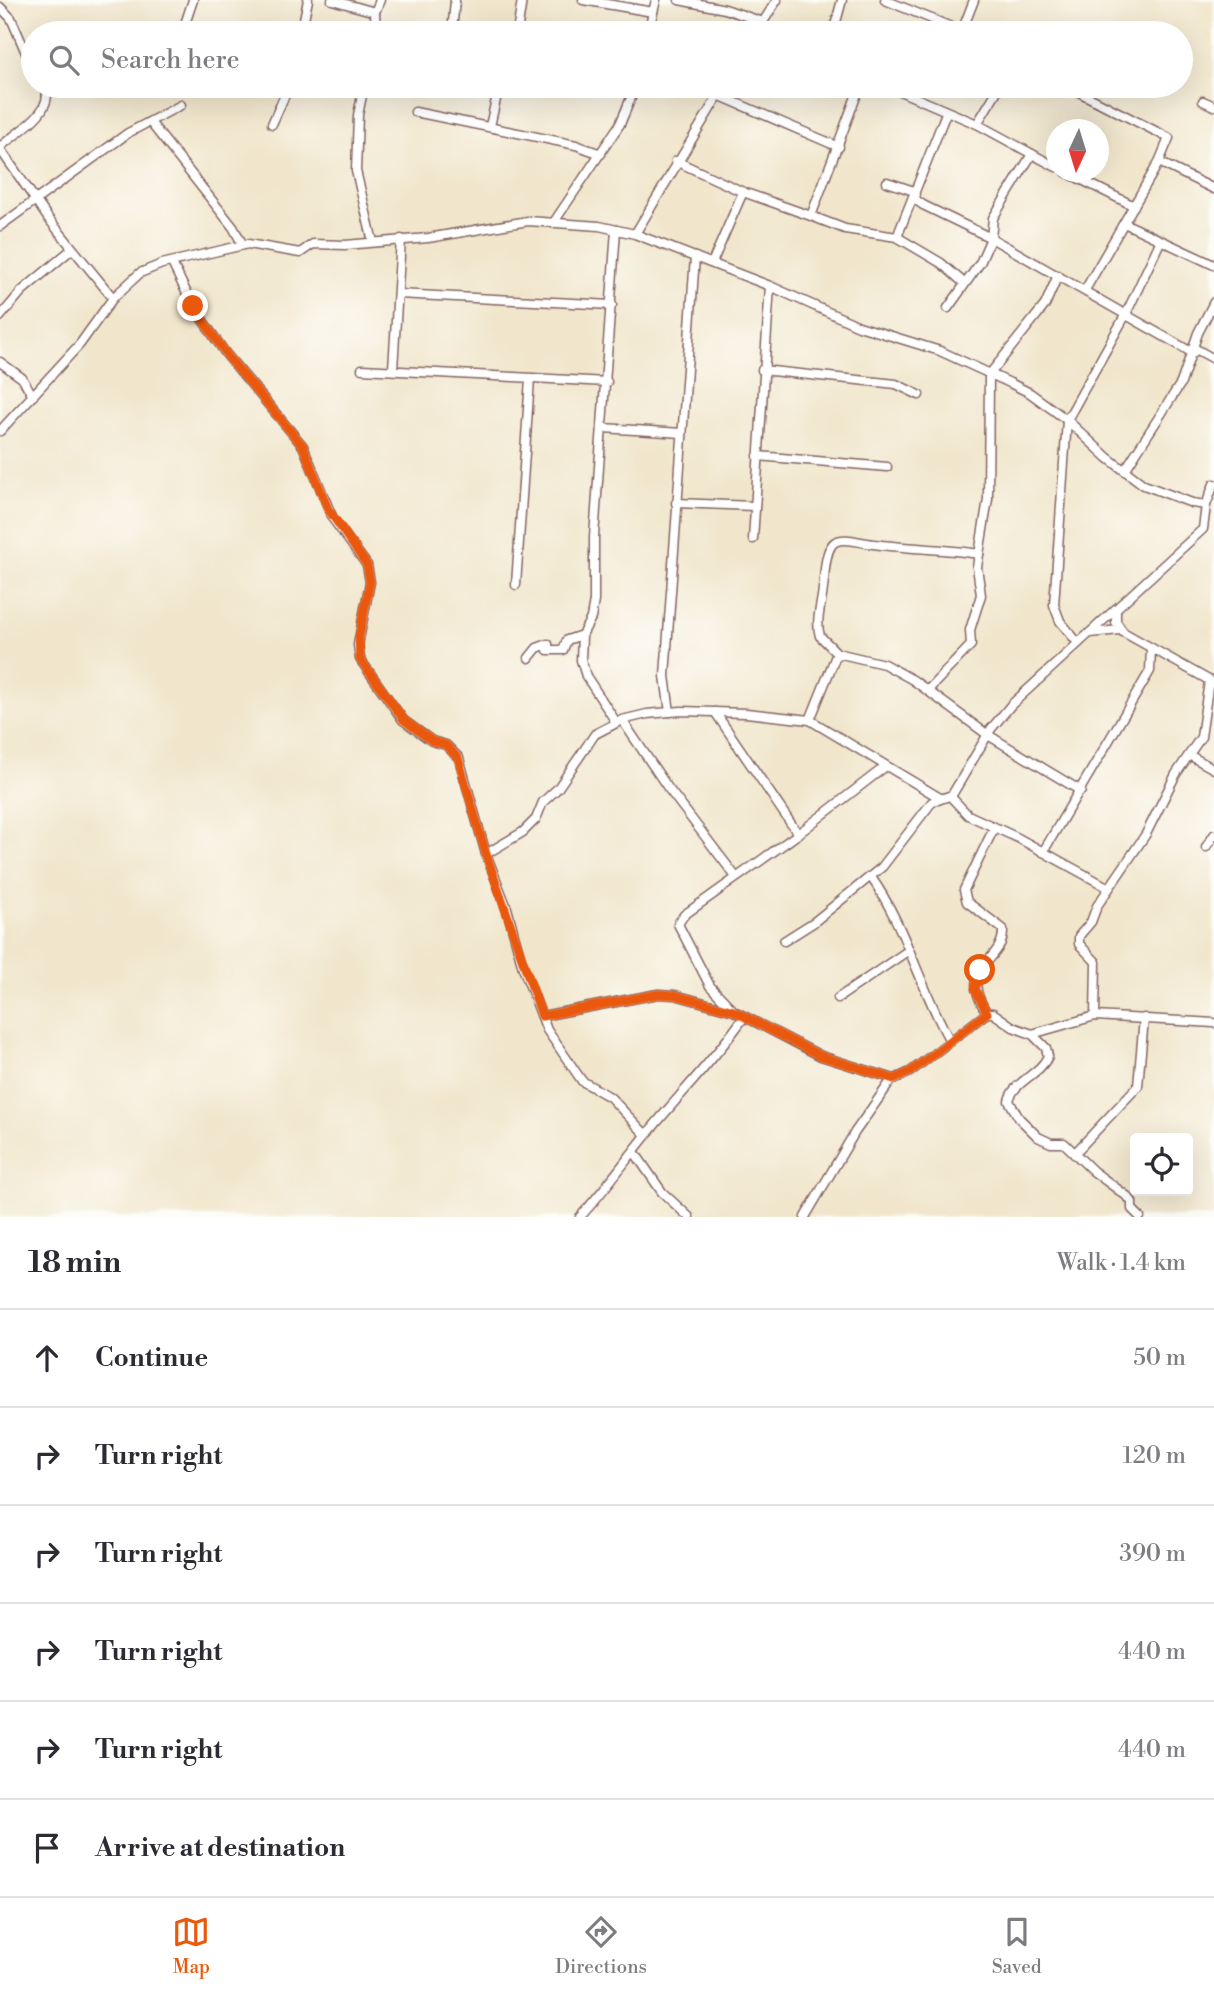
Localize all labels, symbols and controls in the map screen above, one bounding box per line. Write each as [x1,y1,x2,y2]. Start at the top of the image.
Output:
search box [21,21,1193,98]
icon: search [45,41,83,79]
text: Search here [101,44,240,76]
north arrow [1046,119,1109,182]
route end [177,290,208,321]
route start [964,954,995,985]
map controls [1130,1133,1193,1196]
button: locate [1130,1133,1193,1196]
text: 18 min [28,1244,121,1282]
text: Walk · 1.4 km [1057,1249,1186,1277]
icon: ahead [28,1339,66,1377]
text: Continue [95,1342,208,1374]
text: 50 m [1133,1344,1186,1372]
icon: right [28,1437,66,1475]
text: Turn right [95,1440,223,1472]
text: 120 m [1122,1442,1186,1470]
icon: right [28,1535,66,1573]
text: Turn right [95,1538,223,1570]
text: 390 m [1119,1540,1186,1568]
icon: right [28,1633,66,1671]
text: Turn right [95,1636,223,1668]
text: 440 m [1118,1638,1186,1666]
icon: right [28,1731,66,1769]
text: Turn right [95,1734,223,1766]
text: 440 m [1118,1736,1186,1764]
icon: arrive [28,1829,66,1867]
text: Arrive at destination [95,1832,345,1864]
tab: Map [172,1913,210,1979]
tab: Directions [555,1913,647,1979]
tab: Saved [992,1913,1042,1979]

